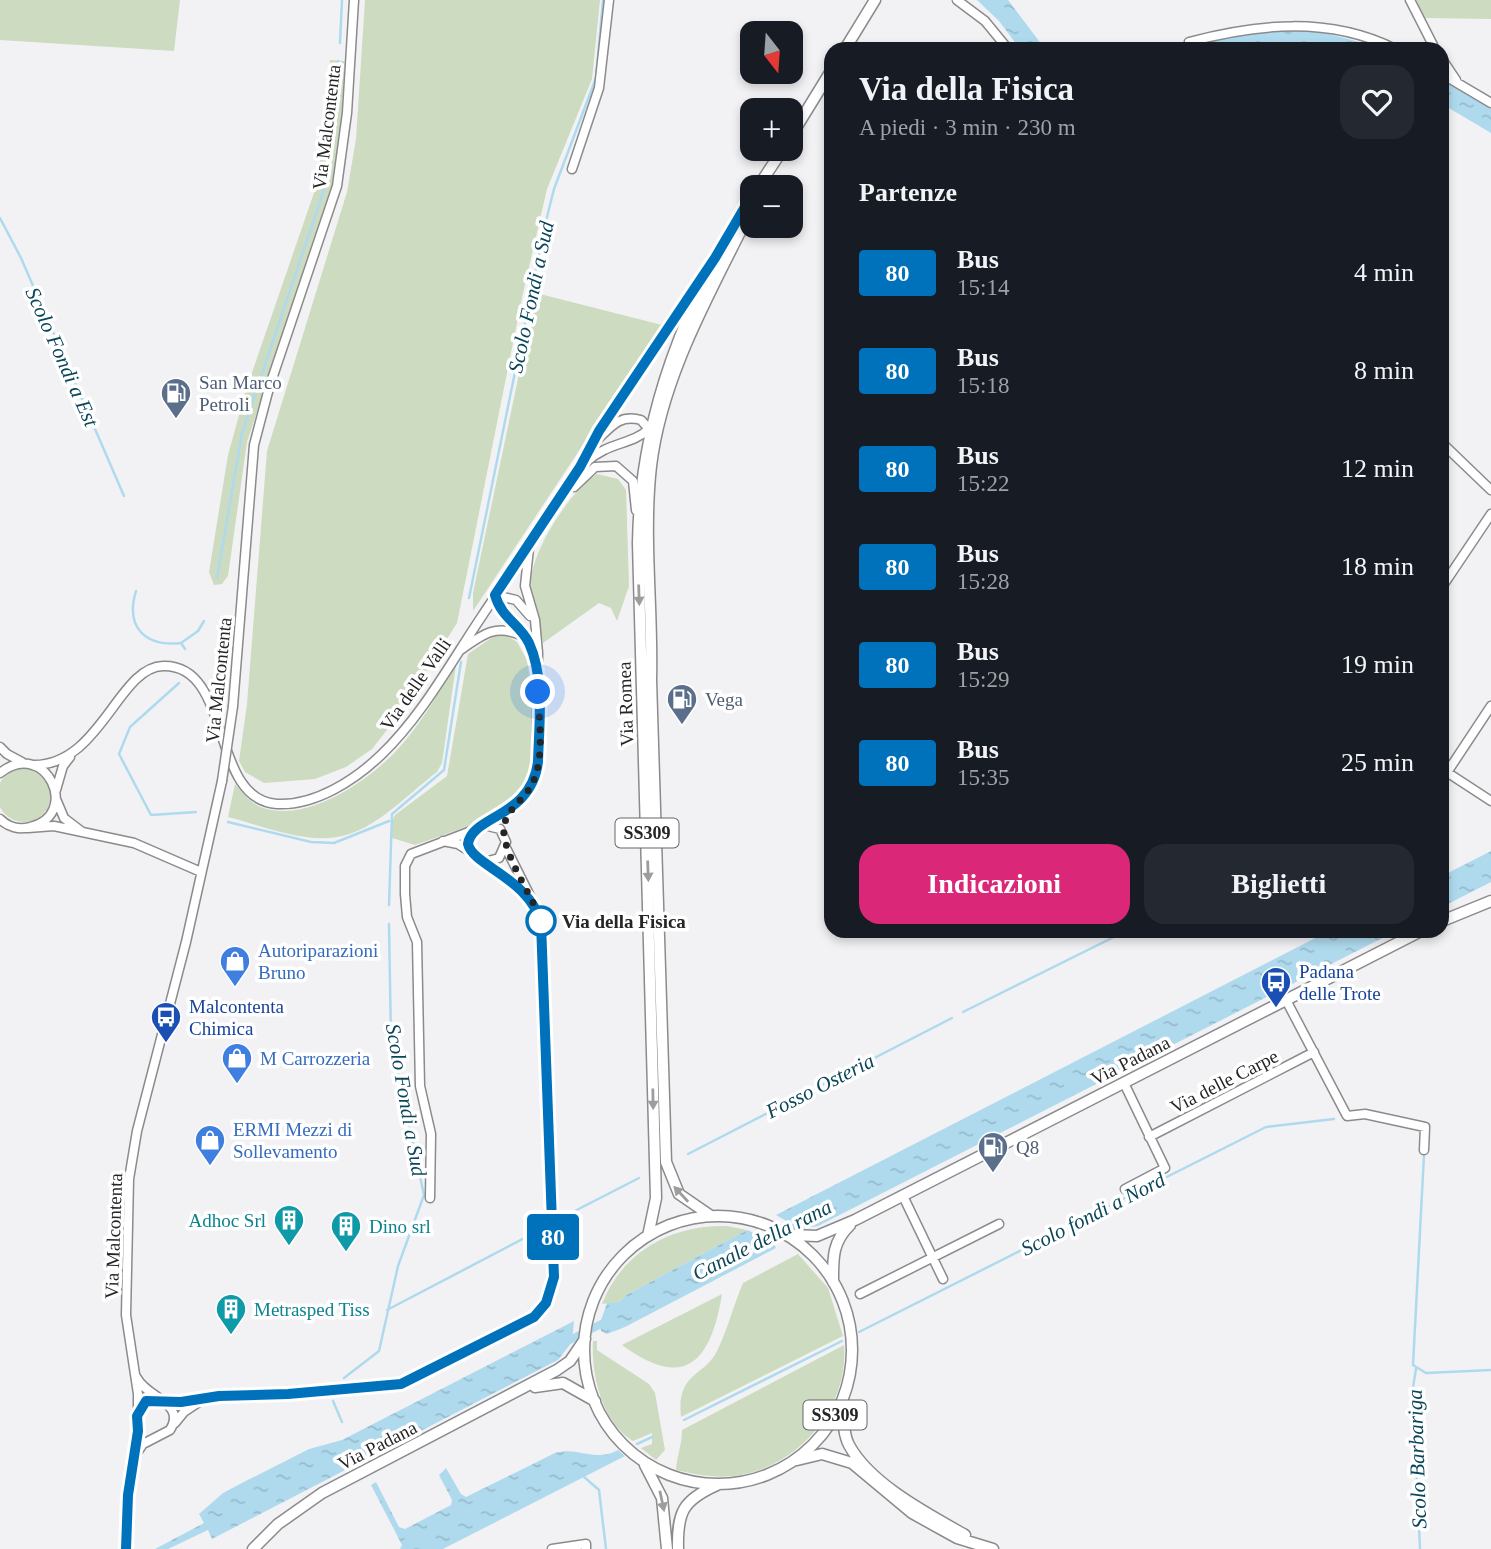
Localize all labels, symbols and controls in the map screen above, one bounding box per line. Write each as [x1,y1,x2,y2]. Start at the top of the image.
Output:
north arrow [740,21,803,84]
map controls [740,21,803,238]
street label: Via Malcontenta [308,63,345,191]
button: heart [1340,65,1414,139]
text: Via della Fisica [859,71,1074,107]
button: + [740,98,803,161]
text: A piedi · 3 min · 230 m [859,115,1076,140]
button: − [740,175,803,238]
text: Partenze [859,178,957,207]
water label: Scolo Fondi a Sud [503,218,559,375]
text: Bus [957,245,999,274]
text: 4 min [1354,258,1414,287]
text: 80 [886,260,910,286]
text: 15:14 [957,275,1009,300]
water label: Scolo Fondi a Est [21,284,104,431]
text: Bus [957,343,999,372]
text: 8 min [1354,356,1414,385]
text: 80 [886,358,910,384]
place label: San Marco Petroli [199,372,282,415]
text: 15:18 [957,373,1009,398]
fuel station icon: San Marco Petroli [159,376,193,420]
text: Bus [957,441,999,470]
text: 12 min [1341,454,1414,483]
text: 80 [886,456,910,482]
text: 15:22 [957,471,1009,496]
text: Bus [957,539,999,568]
text: 18 min [1341,552,1414,581]
text: 80 [886,554,910,580]
text: 15:28 [957,569,1009,594]
one-way arrow [633,584,645,606]
street label: Via Malcontenta [201,616,236,744]
street label: Via delle Valli [376,634,455,735]
text: Bus [957,637,999,666]
text: 19 min [1341,650,1414,679]
text: 80 [886,652,910,678]
street label: Via Romea [614,661,637,747]
text: 15:29 [957,667,1009,692]
your location [520,674,555,709]
fuel station icon: Vega [665,682,699,726]
place label: Vega [705,689,744,710]
text: Bus [957,735,999,764]
text: 25 min [1341,748,1414,777]
text: 80 [886,750,910,776]
text: 15:35 [957,765,1009,790]
road number: SS309 [616,818,678,848]
button: Indicazioni [859,844,1130,924]
button: Biglietti [1144,844,1414,924]
one-way arrow [642,861,653,883]
marker: Via della Fisica [526,906,556,936]
place label: Via della Fisica [562,911,686,932]
place label: Autoriparazioni Bruno [258,940,378,983]
shop icon: Autoriparazioni Bruno [218,944,252,988]
place label: Padana delle Trote [1299,961,1381,1004]
bus stop icon: Padana delle Trote [1259,965,1293,1009]
place label: Malcontenta Chimica [189,996,285,1039]
bus stop icon: Malcontenta Chimica [149,1000,183,1044]
water label: Scolo Fondi a Sud [381,1022,431,1179]
street label: Via Padana [1087,1031,1174,1089]
shop icon: M Carrozzeria [220,1041,254,1085]
street label: Via delle Carpe [1167,1045,1282,1118]
place label: M Carrozzeria [260,1048,371,1069]
water label: Fosso Osteria [761,1048,878,1124]
one-way arrow [647,1088,659,1110]
place label: ERMI Mezzi di Sollevamento [233,1119,352,1162]
shop icon: ERMI Mezzi di Sollevamento [193,1123,227,1167]
fuel station icon: Q8 [976,1130,1010,1174]
place label: Q8 [1016,1137,1039,1158]
water label: Scolo fondi a Nord [1017,1167,1169,1261]
street label: Via Malcontenta [101,1172,126,1299]
one-way arrow [674,1186,690,1203]
water label: Canale della rana [688,1195,836,1285]
building icon: Adhoc Srl [272,1203,306,1247]
building icon: Dino srl [329,1209,363,1253]
place label: Adhoc Srl [188,1210,266,1231]
line badge: 80 [522,1214,584,1260]
place label: Dino srl [369,1216,431,1237]
text: 80 [541,1224,565,1250]
building icon: Metrasped Tiss [214,1292,248,1336]
place label: Metrasped Tiss [254,1299,370,1320]
water label: Scolo Barbariga [1403,1389,1431,1529]
road number: SS309 [804,1400,866,1430]
street label: Via Padana [334,1416,421,1474]
one-way arrow [657,1490,668,1512]

